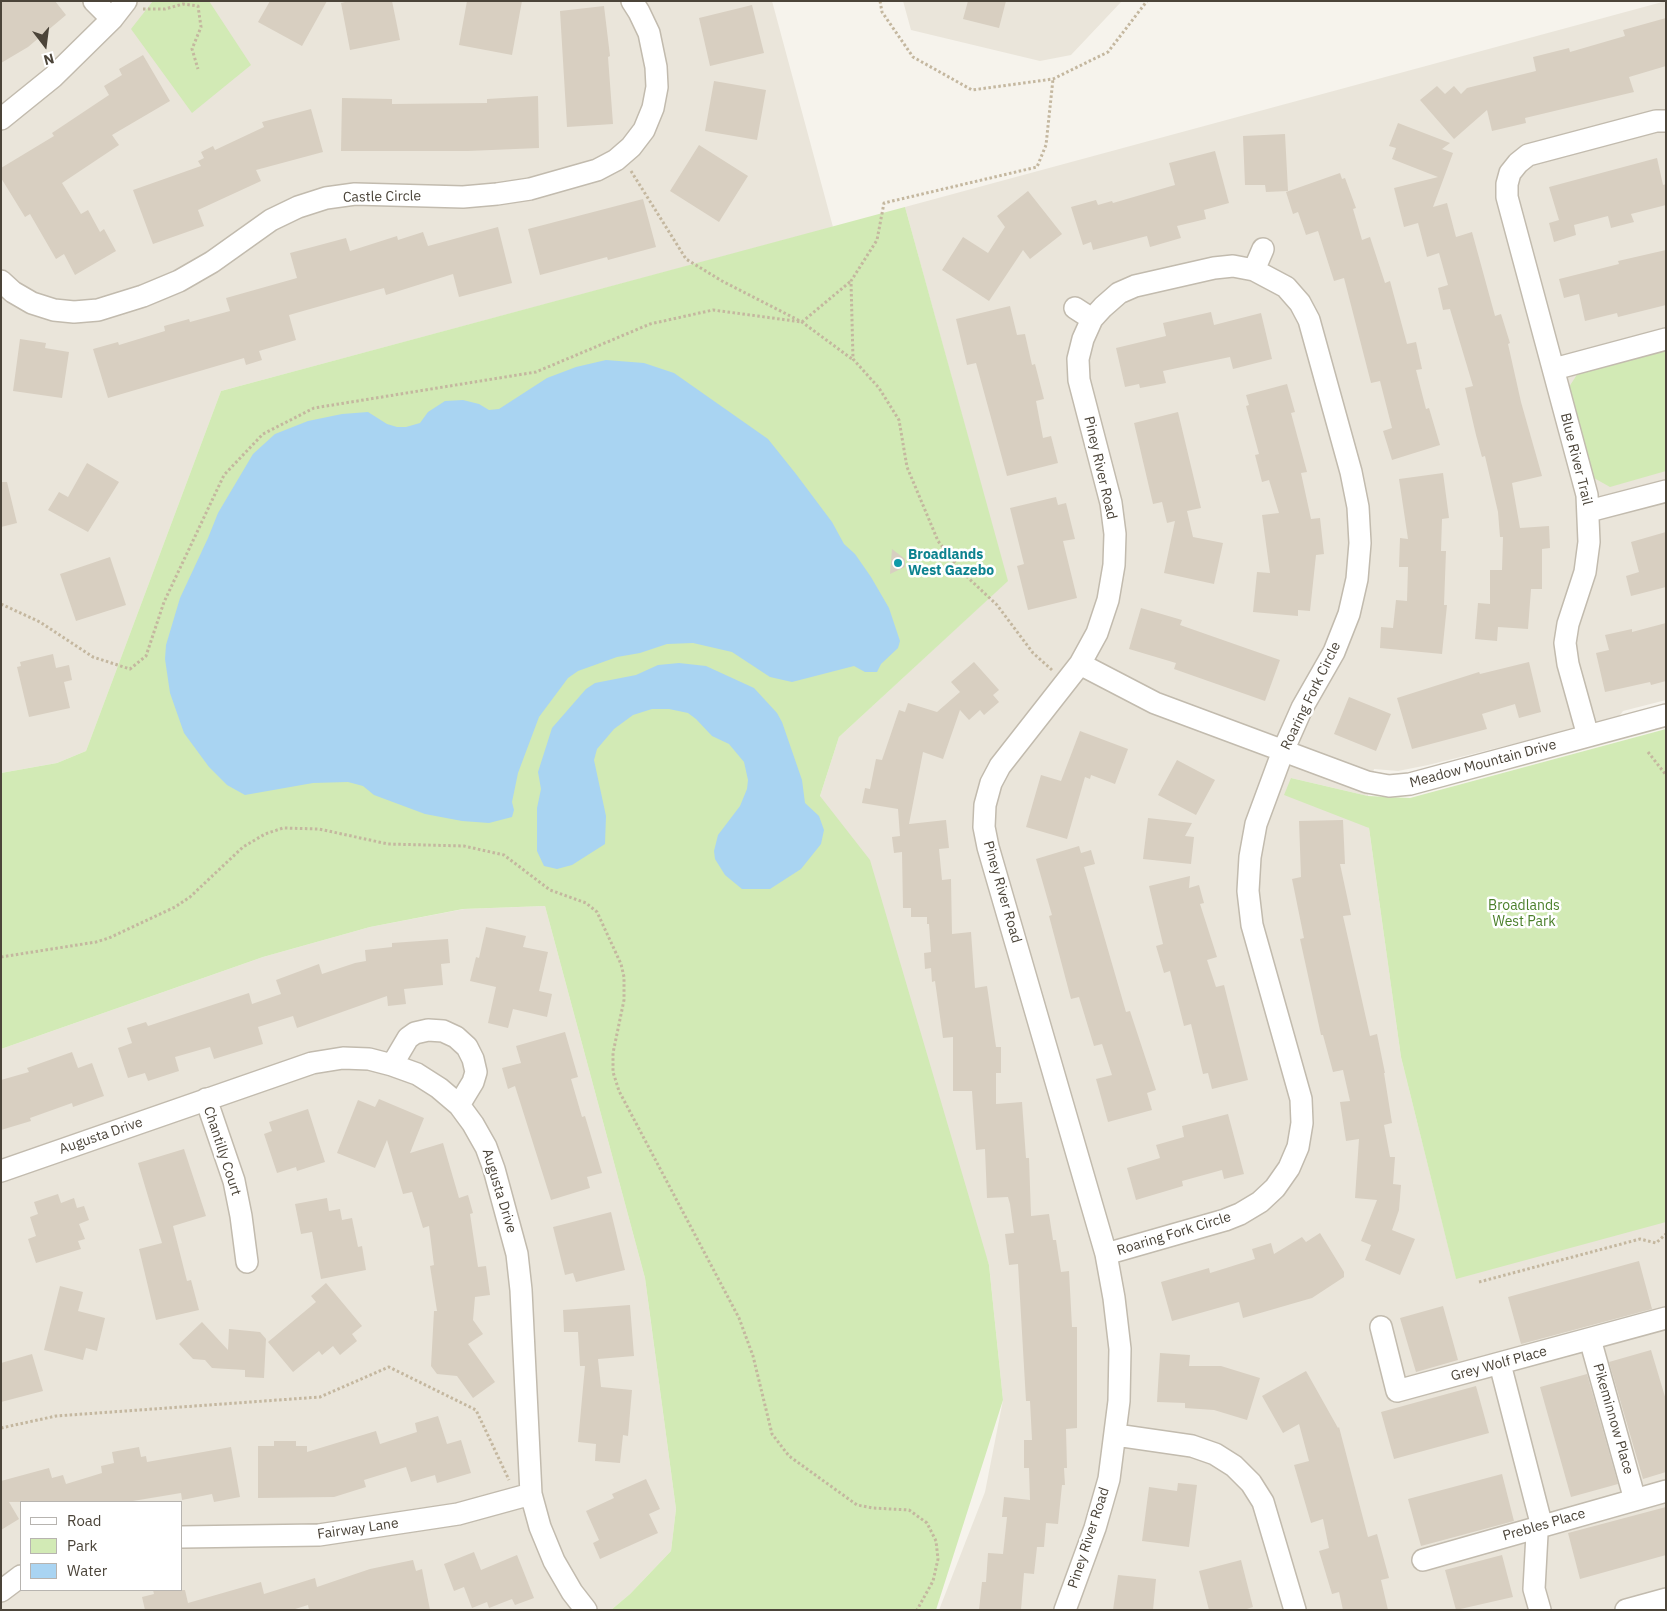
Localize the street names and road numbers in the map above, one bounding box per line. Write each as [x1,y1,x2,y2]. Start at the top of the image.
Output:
street label: Castle Circle [343,188,421,206]
street label: Blue River Trail [1556,411,1596,507]
street label: Piney River Road [1080,415,1120,521]
street label: Roaring Fork Circle [1278,639,1344,753]
street label: Meadow Mountain Drive [1408,736,1558,792]
street label: Piney River Road [979,839,1025,945]
street label: Chantilly Court [200,1104,244,1198]
street label: Augusta Drive [57,1114,145,1158]
street label: Augusta Drive [478,1147,520,1235]
street label: Roaring Fork Circle [1115,1209,1233,1259]
street label: Grey Wolf Place [1449,1343,1549,1385]
street label: Pikeminnow Place [1589,1362,1637,1476]
street label: Piney River Road [1065,1485,1113,1591]
street label: Prebles Place [1501,1505,1587,1545]
street label: Fairway Lane [316,1515,400,1543]

